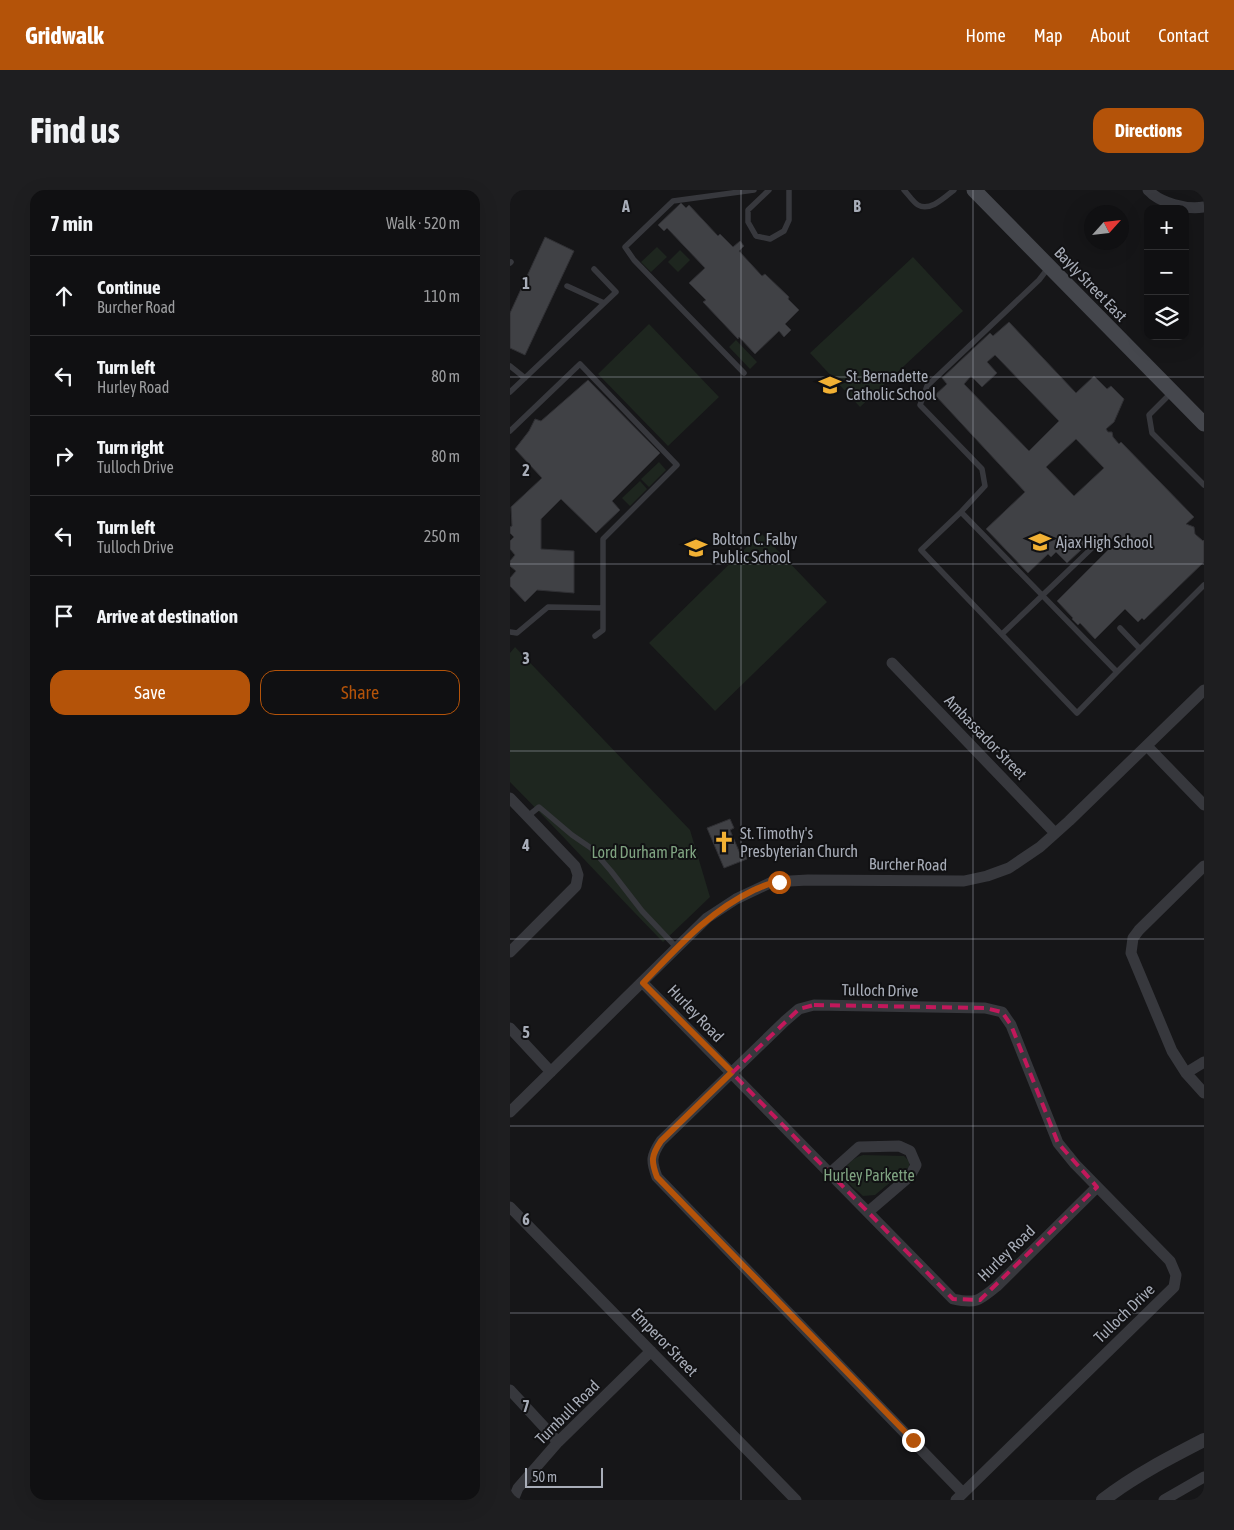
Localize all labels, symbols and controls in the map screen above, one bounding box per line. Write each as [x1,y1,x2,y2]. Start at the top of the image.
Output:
text: Gridwalk [25,22,104,49]
text: Home [966,25,1006,46]
text: Map [1034,25,1063,46]
text: About [1091,25,1130,46]
text: Contact [1158,25,1209,46]
button: Directions [1093,108,1204,153]
text: Find us [30,110,120,150]
text: A [621,197,630,215]
text: B [853,197,861,215]
north arrow [1084,205,1129,250]
map controls [1144,205,1189,340]
button: + [1144,205,1189,250]
text: 7 min [50,211,93,235]
text: Walk · 520 m [386,214,460,232]
street label: Bayly Street East [1050,243,1131,326]
button: − [1144,250,1189,295]
text: 1 [522,274,530,292]
text: Continue [97,276,161,298]
icon: ahead [50,282,78,310]
text: 110 m [424,287,460,305]
button: layers [1144,295,1189,340]
text: Burcher Road [97,298,175,316]
text: Turn left [97,356,155,378]
icon: left [50,362,78,390]
text: 80 m [431,367,460,385]
place label: St. Bernadette Catholic School [846,367,937,403]
school or university icon: St. Bernadette Catholic School [817,372,843,398]
text: Hurley Road [97,378,169,396]
text: Turn right [97,436,164,458]
icon: right [50,442,78,470]
text: 80 m [431,447,460,465]
text: Tulloch Drive [97,458,174,476]
text: 2 [522,461,530,479]
text: Turn left [97,516,155,538]
icon: left [50,522,78,550]
text: 250 m [424,527,460,545]
school or university icon: Ajax High School [1027,529,1053,555]
place label: Bolton C. Falby Public School [712,530,798,566]
place label: Ajax High School [1056,533,1154,552]
school or university icon: Bolton C. Falby Public School [683,535,709,561]
text: Tulloch Drive [97,538,174,556]
icon: arrive [50,602,78,630]
text: Arrive at destination [97,605,238,627]
text: 3 [522,649,530,667]
button: Save [50,670,250,715]
button: Share [260,670,460,715]
street label: Ambassador Street [941,691,1031,783]
place label: St. Timothy's Presbyterian Church [740,824,858,861]
church icon: St. Timothy's Presbyterian Church [711,829,737,855]
text: 4 [521,836,530,854]
park label: Lord Durham Park [591,843,697,861]
street label: Burcher Road [869,854,947,874]
route start [768,871,791,894]
street label: Tulloch Drive [841,980,919,1000]
street label: Hurley Road [664,981,728,1046]
text: 5 [522,1023,530,1041]
park label: Hurley Parkette [823,1166,915,1185]
text: 6 [522,1210,530,1228]
street label: Hurley Road [974,1221,1039,1285]
street label: Tulloch Drive [1090,1280,1158,1346]
street label: Emperor Street [627,1304,702,1381]
street label: Turnbull Road [531,1376,603,1448]
text: 7 [522,1397,530,1415]
route end [902,1429,925,1452]
scale bar [525,1465,602,1488]
text: 50 m [532,1469,557,1485]

